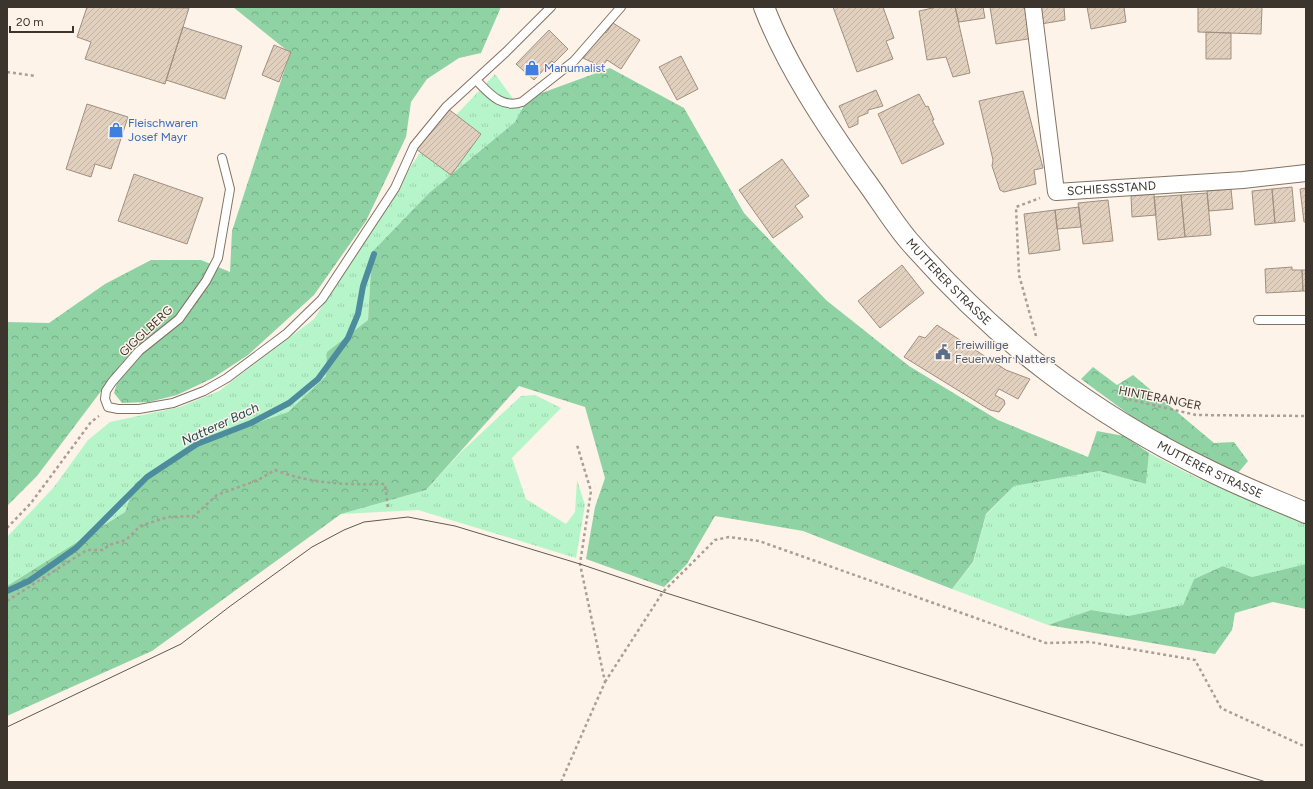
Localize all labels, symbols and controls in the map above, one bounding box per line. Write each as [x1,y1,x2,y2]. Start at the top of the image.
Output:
scale bar [10,8,73,34]
text: 20 m [16,15,44,29]
shop icon: Manumalist [523,59,541,77]
place label: Manumalist [544,61,606,75]
place label: Fleischwaren Josef Mayr [128,116,198,144]
shop icon: Fleischwaren Josef Mayr [107,121,125,139]
street label: SCHIESSSTAND [1067,179,1156,198]
street label: MUTTERER STRASSE [903,236,994,328]
street label: GIGGLBERG [116,303,176,359]
place label: Freiwillige Feuerwehr Natters [955,338,1056,366]
public building icon: Freiwillige Feuerwehr Natters [934,343,952,361]
street label: HINTERANGER [1117,383,1203,413]
water label: Natterer Bach [179,399,261,449]
street label: MUTTERER STRASSE [1155,438,1265,501]

